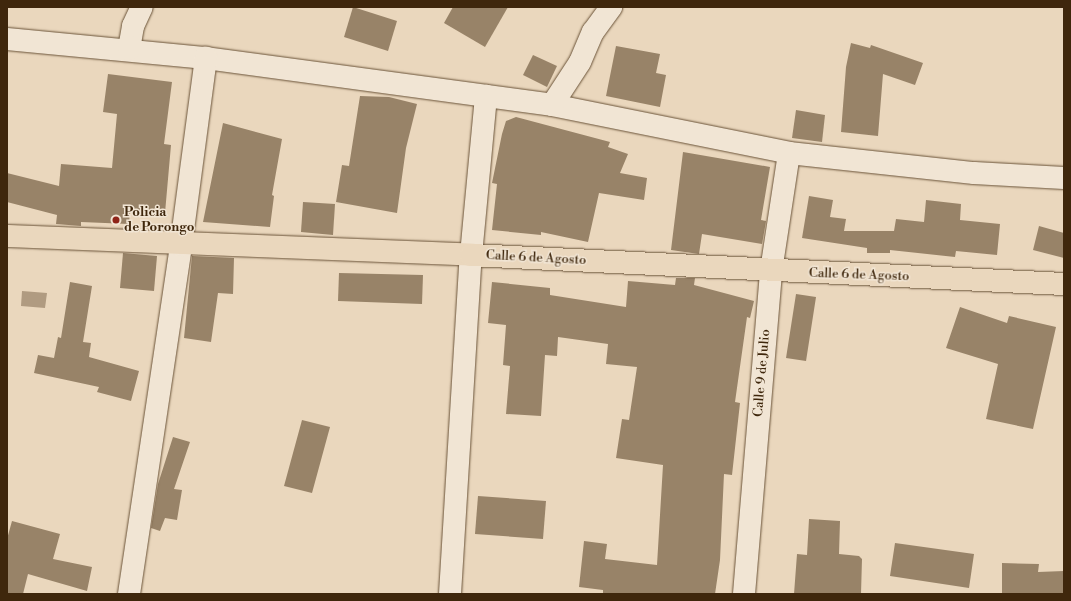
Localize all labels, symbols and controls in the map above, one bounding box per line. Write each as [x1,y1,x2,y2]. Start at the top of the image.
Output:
place label: Policia de Porongo [124,205,194,236]
marker: Policia de Porongo [111,215,121,225]
street label: Calle 6 de Agosto [485,248,587,268]
street label: Calle 6 de Agosto [809,265,909,285]
street label: Calle 9 de Julio [750,328,774,418]

